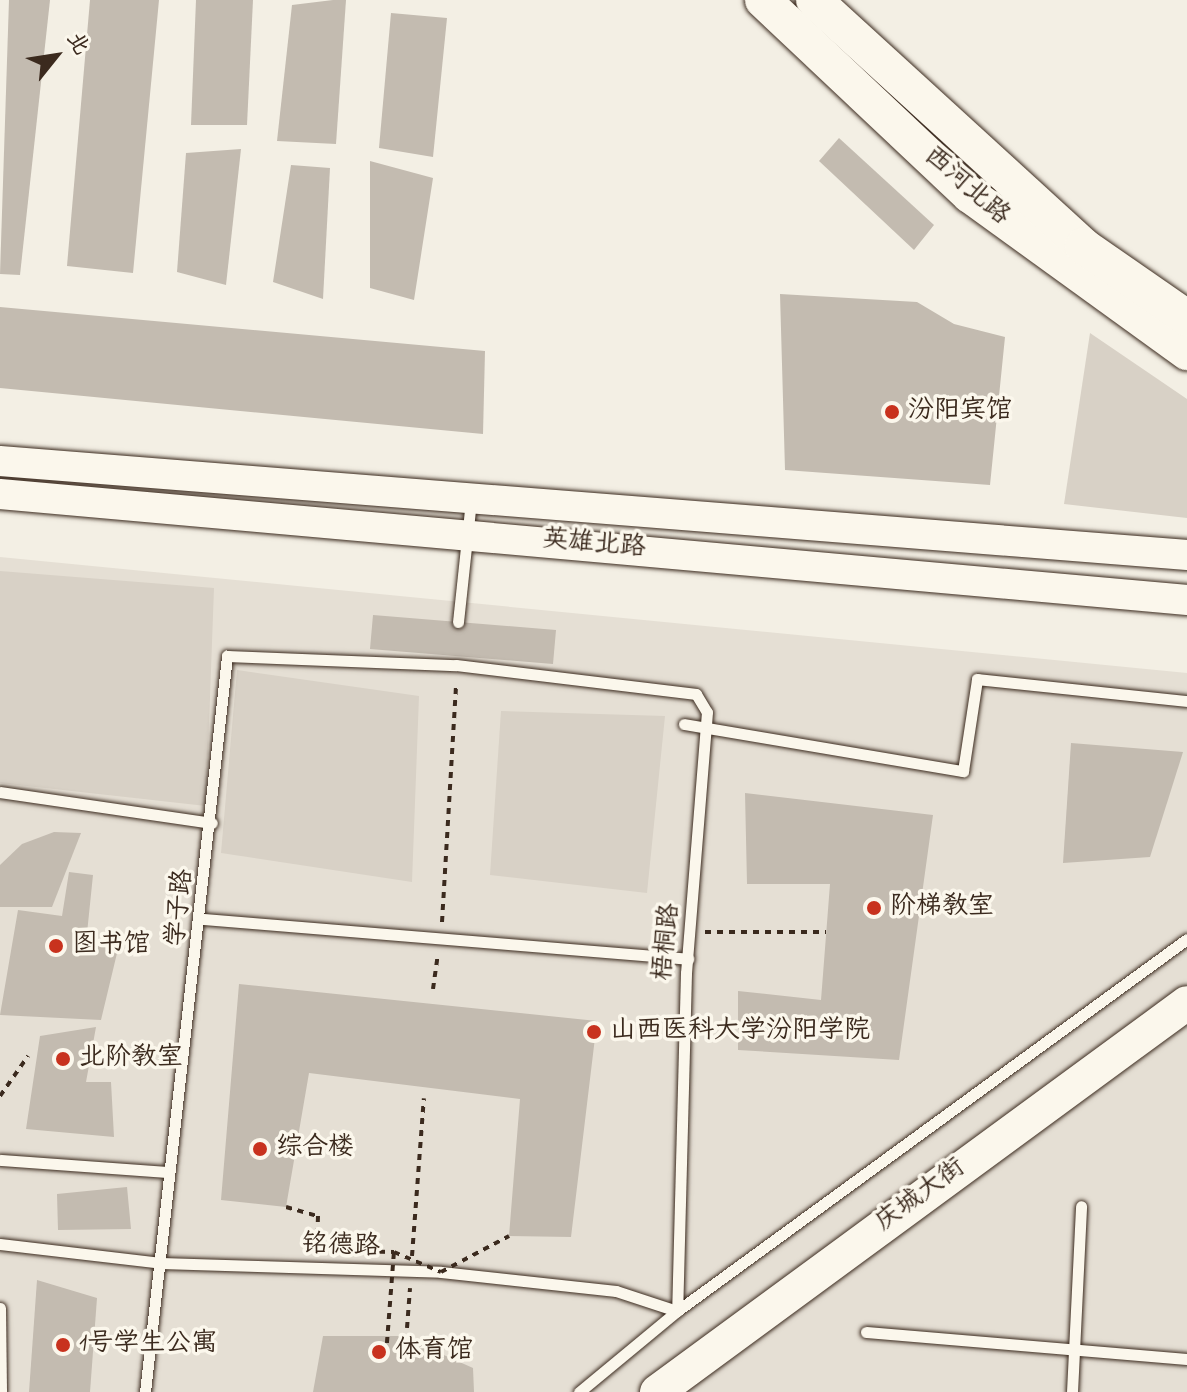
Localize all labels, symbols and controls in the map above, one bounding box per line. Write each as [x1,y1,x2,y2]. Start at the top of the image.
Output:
north arrow [16,16,96,96]
text: 北 [57,26,96,62]
street label: 西河北路 [917,141,1015,233]
place label: 汾阳宾馆 [908,396,1012,428]
marker: 汾阳宾馆 [883,403,901,421]
street label: 英雄北路 [541,525,647,565]
street label: 学子路 [161,868,201,948]
place label: 阶梯教室 [890,892,994,924]
marker: 阶梯教室 [865,899,883,917]
street label: 梧桐路 [648,902,688,982]
place label: 图书馆 [72,930,150,962]
marker: 图书馆 [47,937,65,955]
place label: 山西医科大学汾阳学院 [610,1016,870,1048]
marker: 山西医科大学汾阳学院 [585,1023,603,1041]
place label: 北阶教室 [79,1043,183,1075]
marker: 北阶教室 [54,1050,72,1068]
place label: 综合楼 [276,1133,354,1165]
marker: 综合楼 [251,1140,269,1158]
street label: 庆城大街 [870,1153,972,1239]
street label: 铭德路 [301,1230,381,1264]
place label: 1号学生公寓 [79,1329,217,1361]
marker: 1号学生公寓 [54,1336,72,1354]
place label: 体育馆 [395,1336,473,1368]
marker: 体育馆 [370,1343,388,1361]

